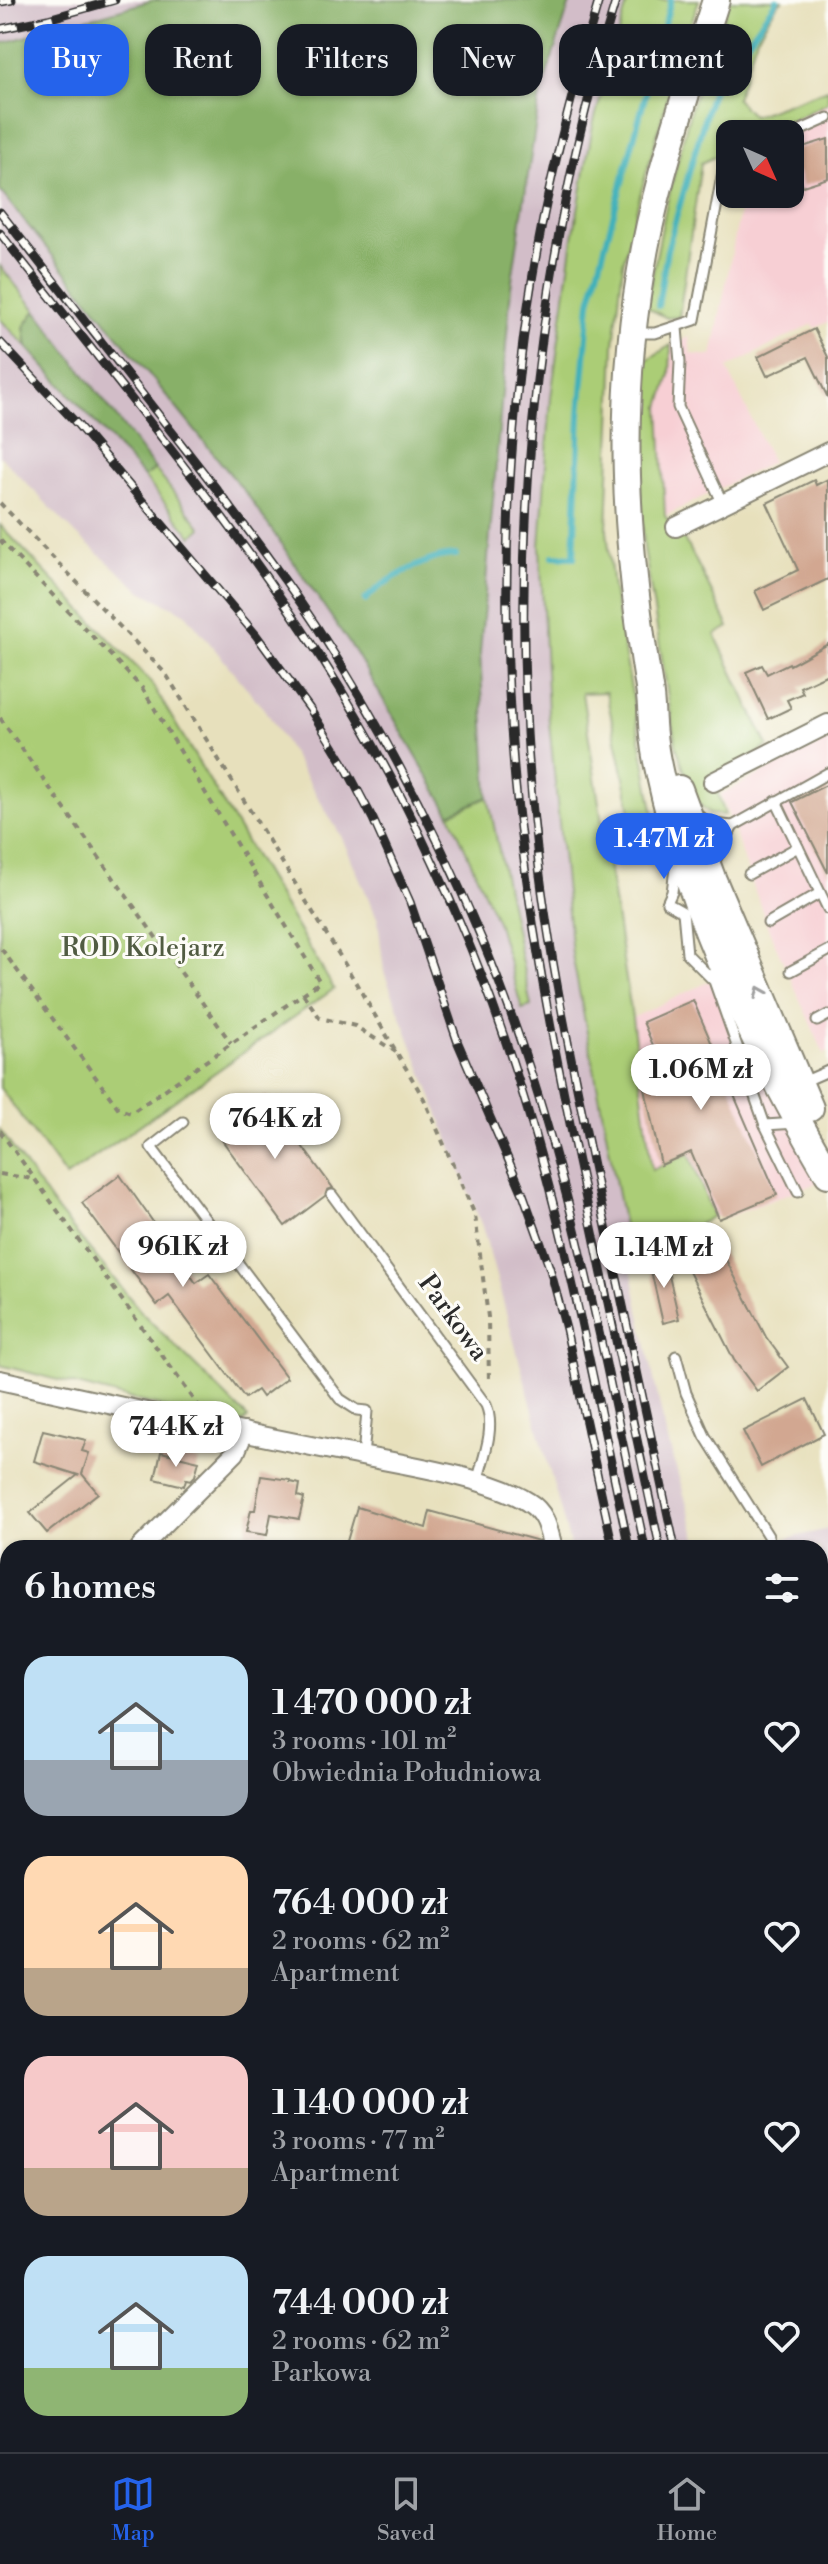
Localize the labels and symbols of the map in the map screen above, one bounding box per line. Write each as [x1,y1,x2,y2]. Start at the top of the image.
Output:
north arrow [716,120,804,208]
pin: 1.47M zł [581,813,747,881]
park label: ROD Kolejarz [61,932,225,964]
one-way arrow [754,986,770,1000]
pin: 1.06M zł [618,1044,784,1112]
pin: 764K zł [201,1093,349,1161]
pin: 961K zł [109,1221,257,1289]
pin: 1.14M zł [581,1222,747,1290]
street label: Parkowa [411,1268,496,1368]
pin: 744K zł [102,1401,250,1469]

